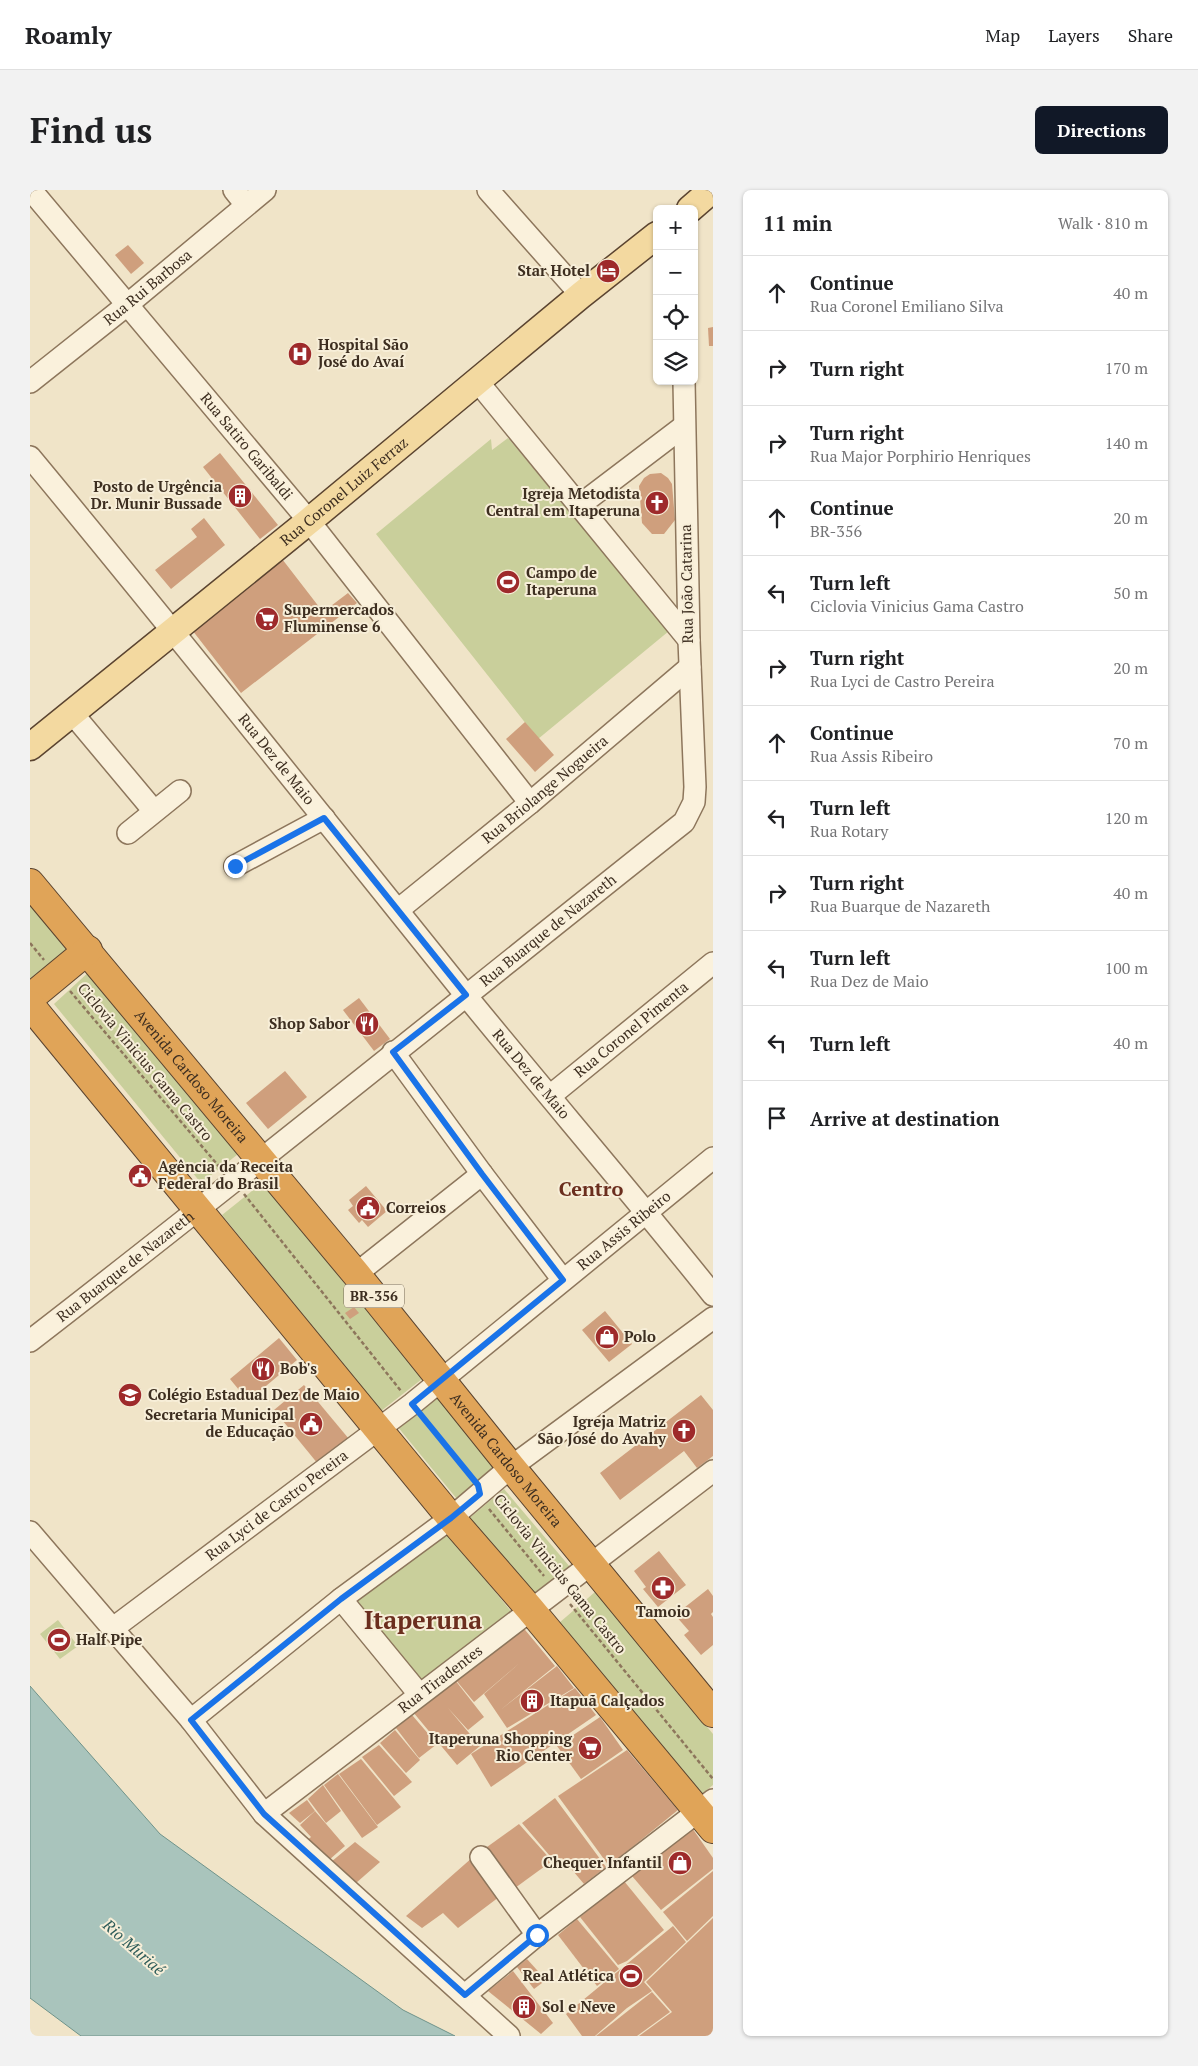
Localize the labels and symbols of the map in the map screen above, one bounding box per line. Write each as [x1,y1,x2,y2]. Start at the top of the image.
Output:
street label: Rua Rui Barbosa [99,244,196,329]
hotel icon: Star Hotel [595,258,621,284]
place label: Star Hotel [517,260,590,280]
place label: Hospital São José do Avaí [318,334,408,371]
hospital icon: Hospital São José do Avaí [287,341,313,367]
street label: Rua Satiro Garibaldi [196,388,298,504]
street label: Rua Coronel Luiz Ferraz [276,432,412,550]
place label: Posto de Urgência Dr. Munir Bussade [91,476,223,513]
building icon: Posto de Urgência Dr. Munir Bussade [227,483,253,509]
place label: Igreja Metodista Central em Itaperuna [486,483,641,520]
church icon: Igreja Metodista Central em Itaperuna [644,490,670,516]
street label: Rua João Catarina [675,524,697,644]
place label: Campo de Itaperuna [526,562,598,599]
sports icon: Campo de Itaperuna [495,569,521,595]
place label: Supermercados Fluminense 6 [284,599,394,636]
supermarket icon: Supermercados Fluminense 6 [254,606,280,632]
street label: Rua Dez de Maio [234,709,320,808]
street label: Rua Briolange Nogueira [477,730,612,847]
route end [224,855,247,878]
street label: Rua Buarque de Nazareth [475,869,620,990]
street label: Rua Coronel Pimenta [569,976,692,1081]
street label: Ciclovia Vinicius Gama Castro [74,978,218,1145]
street label: Avenida Cardoso Moreira [131,1005,254,1147]
restaurant icon: Shop Sabor [354,1011,380,1037]
place label: Shop Sabor [269,1013,351,1033]
street label: Rua Dez de Maio [488,1024,575,1123]
place label: Agência da Receita Federal do Brasil [158,1156,294,1193]
public building icon: Agência da Receita Federal do Brasil [127,1163,153,1189]
district label: Centro [559,1175,623,1202]
street label: Rua Assis Ribeiro [572,1186,675,1274]
public building icon: Correios [355,1195,381,1221]
place label: Correios [386,1197,446,1217]
street label: Rua Buarque de Nazareth [52,1206,198,1326]
road number: BR-356 [344,1284,404,1308]
shop icon: Polo [594,1324,620,1350]
place label: Polo [624,1326,656,1346]
restaurant icon: Bob's [250,1356,276,1382]
place label: Bob's [280,1358,317,1378]
school or university icon: Colégio Estadual Dez de Maio [117,1382,143,1408]
place label: Colégio Estadual Dez de Maio [148,1384,360,1404]
street label: Avenida Cardoso Moreira [446,1388,567,1531]
place label: Secretaria Municipal de Educação [145,1404,294,1441]
public building icon: Secretaria Municipal de Educação [298,1411,324,1437]
place label: Igreja Matriz São José do Avahy [537,1411,667,1448]
church icon: Igreja Matriz São José do Avahy [671,1418,697,1444]
street label: Rua Lyci de Castro Pereira [201,1444,352,1565]
street label: Ciclovia Vinicius Gama Castro [490,1489,632,1658]
pharmacy icon: Tamoio [650,1575,676,1601]
place label: Tamoio [636,1601,690,1621]
district label: Itaperuna [364,1603,482,1636]
sports icon: Half Pipe [46,1627,72,1653]
place label: Half Pipe [76,1629,142,1649]
street label: Rua Tiradentes [394,1640,486,1717]
building icon: Itapuã Calçados [519,1688,545,1714]
place label: Itapuã Calçados [550,1690,664,1710]
place label: Itaperuna Shopping Rio Center [429,1728,573,1765]
supermarket icon: Itaperuna Shopping Rio Center [577,1735,603,1761]
shop icon: Chequer Infantil [667,1850,693,1876]
place label: Chequer Infantil [543,1852,662,1872]
water label: Rio Muriaé [98,1913,170,1980]
route start [526,1924,549,1947]
sports icon: Real Atlética [618,1963,644,1989]
place label: Real Atlética [523,1965,615,1985]
building icon: Sol e Neve [511,1994,537,2020]
place label: Sol e Neve [542,1996,616,2016]

